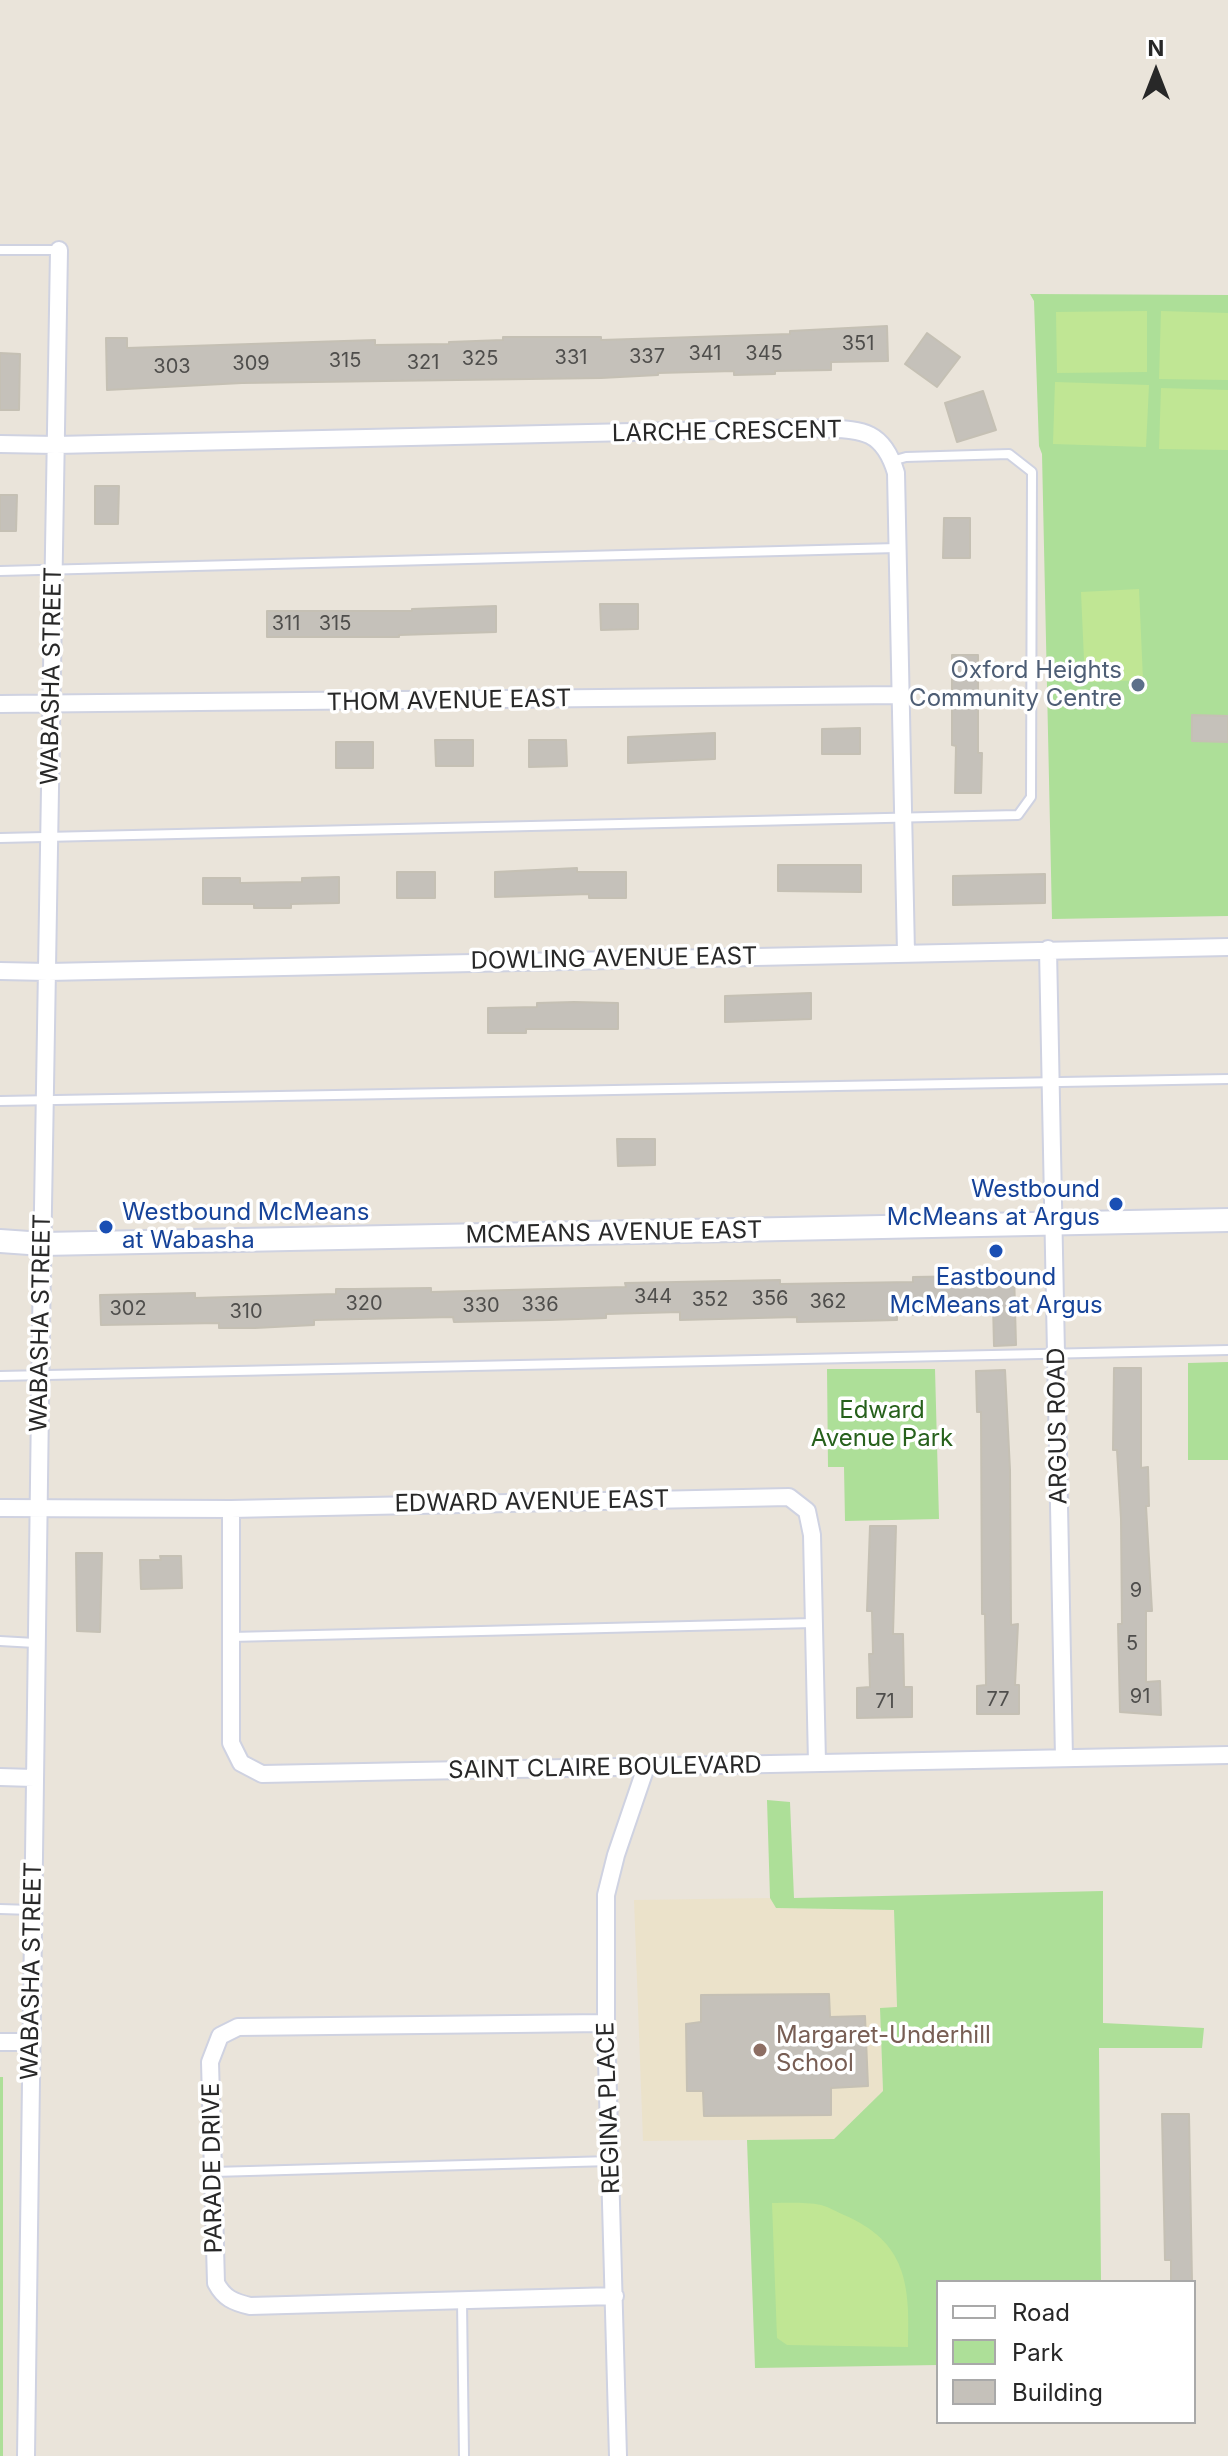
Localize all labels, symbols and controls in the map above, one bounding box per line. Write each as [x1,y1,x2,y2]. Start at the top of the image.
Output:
north arrow [1116,32,1196,112]
text: N [1148,35,1164,61]
house number: 351 [842,332,874,356]
house number: 341 [688,342,722,366]
house number: 345 [745,342,783,366]
house number: 337 [629,345,665,369]
house number: 331 [555,346,587,370]
house number: 325 [462,347,498,371]
house number: 315 [329,349,361,373]
house number: 321 [407,351,439,375]
house number: 309 [232,352,270,376]
house number: 303 [153,355,191,379]
street label: LARCHE CRESCENT [612,416,842,448]
street label: WABASHA STREET [36,567,68,785]
house number: 311 [272,612,300,636]
house number: 315 [319,612,351,636]
place label: Oxford Heights Community Centre [909,657,1122,713]
marker: Oxford Heights Community Centre [1129,676,1147,694]
street label: THOM AVENUE EAST [326,684,572,718]
street label: DOWLING AVENUE EAST [470,942,758,976]
place label: Westbound McMeans at Argus [887,1176,1100,1232]
marker: Westbound McMeans at Argus [1107,1195,1125,1213]
place label: Westbound McMeans at Wabasha [122,1199,369,1255]
street label: WABASHA STREET [25,1214,57,1432]
street label: MCMEANS AVENUE EAST [465,1216,763,1250]
marker: Westbound McMeans at Wabasha [97,1218,115,1236]
marker: Eastbound McMeans at Argus [987,1242,1005,1260]
place label: Eastbound McMeans at Argus [889,1264,1103,1320]
house number: 344 [634,1285,672,1309]
house number: 356 [752,1287,788,1311]
house number: 352 [692,1288,728,1312]
house number: 362 [810,1290,846,1314]
house number: 320 [345,1292,383,1316]
house number: 336 [521,1293,559,1317]
house number: 330 [462,1294,500,1318]
house number: 302 [109,1297,147,1321]
house number: 310 [229,1300,263,1324]
street label: ARGUS ROAD [1042,1347,1074,1505]
park label: Edward Avenue Park [811,1397,953,1453]
street label: EDWARD AVENUE EAST [394,1485,670,1519]
house number: 9 [1130,1579,1142,1603]
house number: 5 [1126,1632,1138,1656]
house number: 91 [1130,1685,1150,1709]
house number: 77 [986,1688,1010,1712]
house number: 71 [875,1690,895,1714]
street label: SAINT CLAIRE BOULEVARD [448,1751,762,1785]
street label: WABASHA STREET [16,1862,48,2080]
street label: REGINA PLACE [592,2021,626,2195]
place label: Margaret-Underhill School [776,2022,991,2078]
marker: Margaret-Underhill School [751,2041,769,2059]
street label: PARADE DRIVE [197,2082,229,2254]
legend [936,2280,1196,2424]
text: Road [1012,2298,1070,2327]
text: Park [1012,2338,1063,2367]
text: Building [1012,2378,1103,2407]

